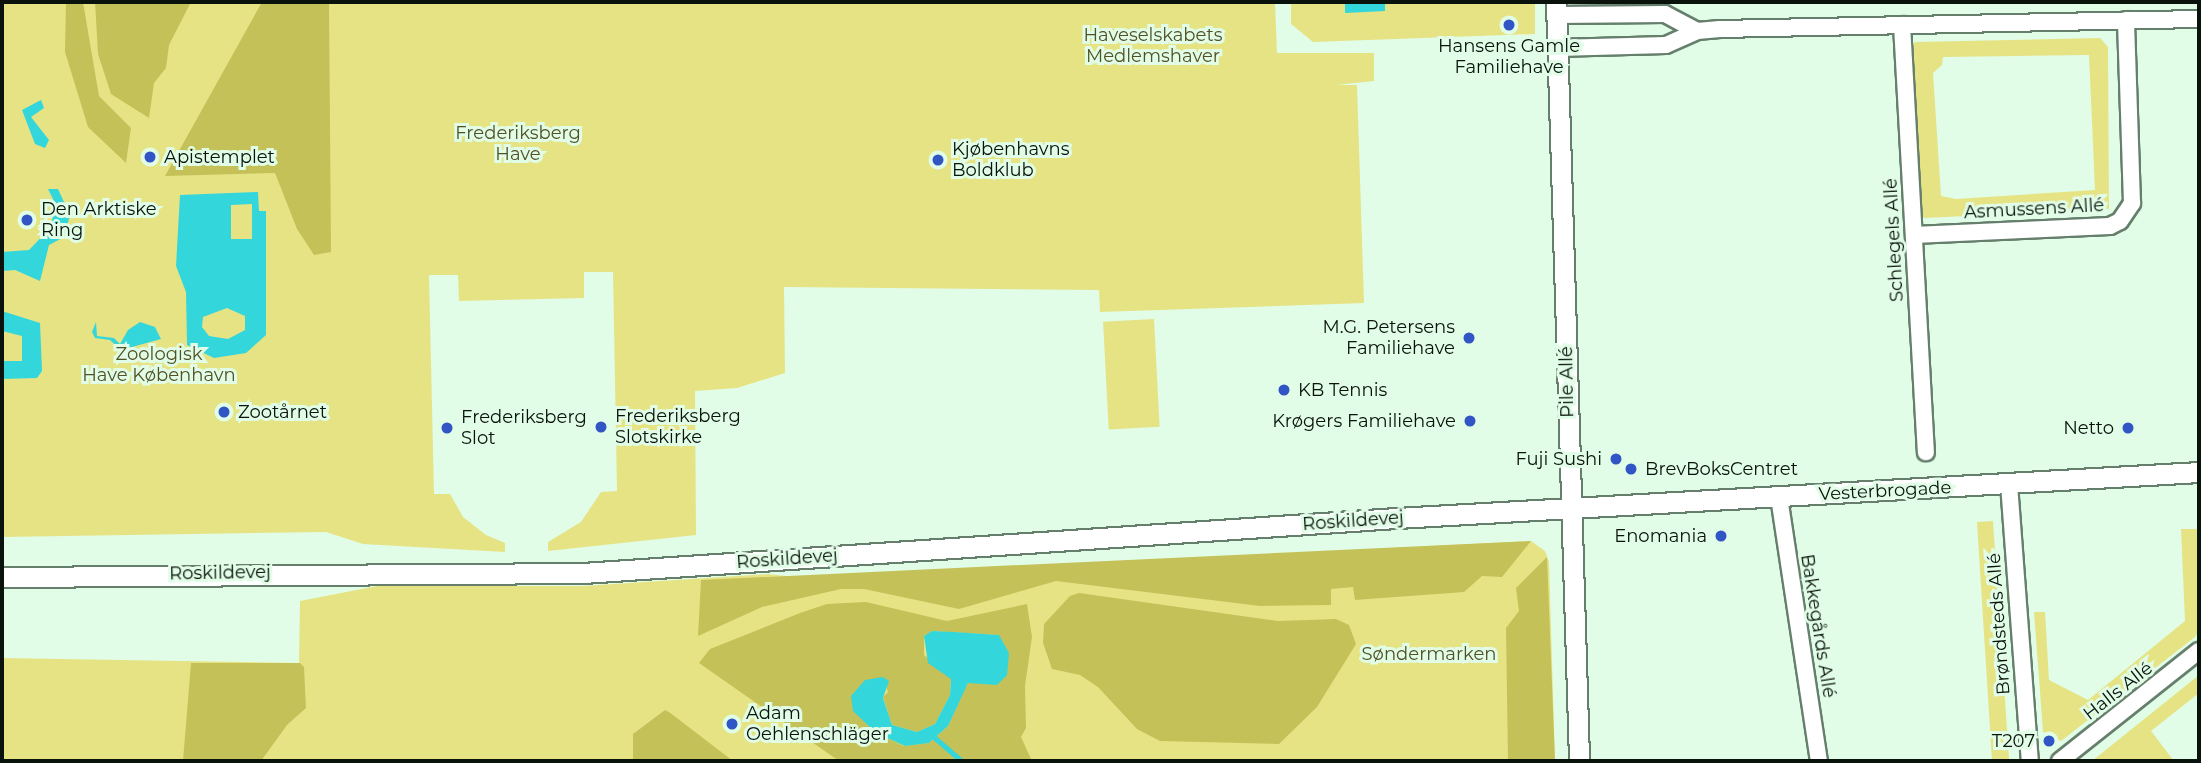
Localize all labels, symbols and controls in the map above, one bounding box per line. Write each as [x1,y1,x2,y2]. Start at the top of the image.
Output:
marker: Hansens Gamle Familiehave [1501,17,1517,33]
park label: Haveselskabets Medlemshaver [1083,25,1223,68]
place label: Hansens Gamle Familiehave [1438,36,1580,78]
park label: Frederiksberg Have [455,123,581,166]
place label: Kjøbenhavns Boldklub [952,139,1070,182]
place label: Apistemplet [164,146,275,168]
marker: Apistemplet [142,149,158,165]
marker: Kjøbenhavns Boldklub [930,152,946,168]
street label: Schlegels Allé [1880,178,1908,302]
street label: Asmussens Allé [1963,195,2105,223]
place label: Den Arktiske Ring [41,199,157,242]
marker: Den Arktiske Ring [19,212,35,228]
place label: M.G. Petersens Familiehave [1323,317,1455,360]
marker: M.G. Petersens Familiehave [1461,330,1477,346]
park label: Zoologisk Have København [82,344,236,386]
street label: Pile Allé [1556,346,1578,418]
place label: KB Tennis [1298,379,1387,401]
marker: KB Tennis [1276,382,1292,398]
place label: Zootårnet [238,401,327,423]
marker: Zootårnet [216,404,232,420]
place label: Frederiksberg Slotskirke [615,406,741,448]
place label: Frederiksberg Slot [461,407,587,450]
place label: Krøgers Familiehave [1272,410,1456,432]
marker: Krøgers Familiehave [1462,413,1478,429]
place label: Netto [2063,417,2114,439]
marker: Frederiksberg Slotskirke [593,419,609,435]
marker: Frederiksberg Slot [439,420,455,436]
marker: Netto [2120,420,2136,436]
place label: Fuji Sushi [1515,448,1602,470]
marker: Fuji Sushi [1608,451,1624,467]
place label: BrevBoksCentret [1645,458,1798,480]
marker: BrevBoksCentret [1623,461,1639,477]
street label: Vesterbrogade [1818,477,1952,505]
street label: Roskildevej [1302,507,1404,535]
place label: Enomania [1614,525,1707,547]
marker: Enomania [1713,528,1729,544]
street label: Roskildevej [736,545,838,573]
street label: Brøndsteds Allé [1983,552,2015,696]
street label: Bakkegårds Allé [1796,553,1840,699]
street label: Roskildevej [169,561,271,585]
park label: Søndermarken [1362,643,1496,665]
street label: Halls Allé [2079,657,2157,725]
place label: Adam Oehlenschläger [746,703,889,746]
marker: Adam Oehlenschläger [724,716,740,732]
place label: T207 [1992,730,2035,752]
marker: T207 [2041,733,2057,749]

